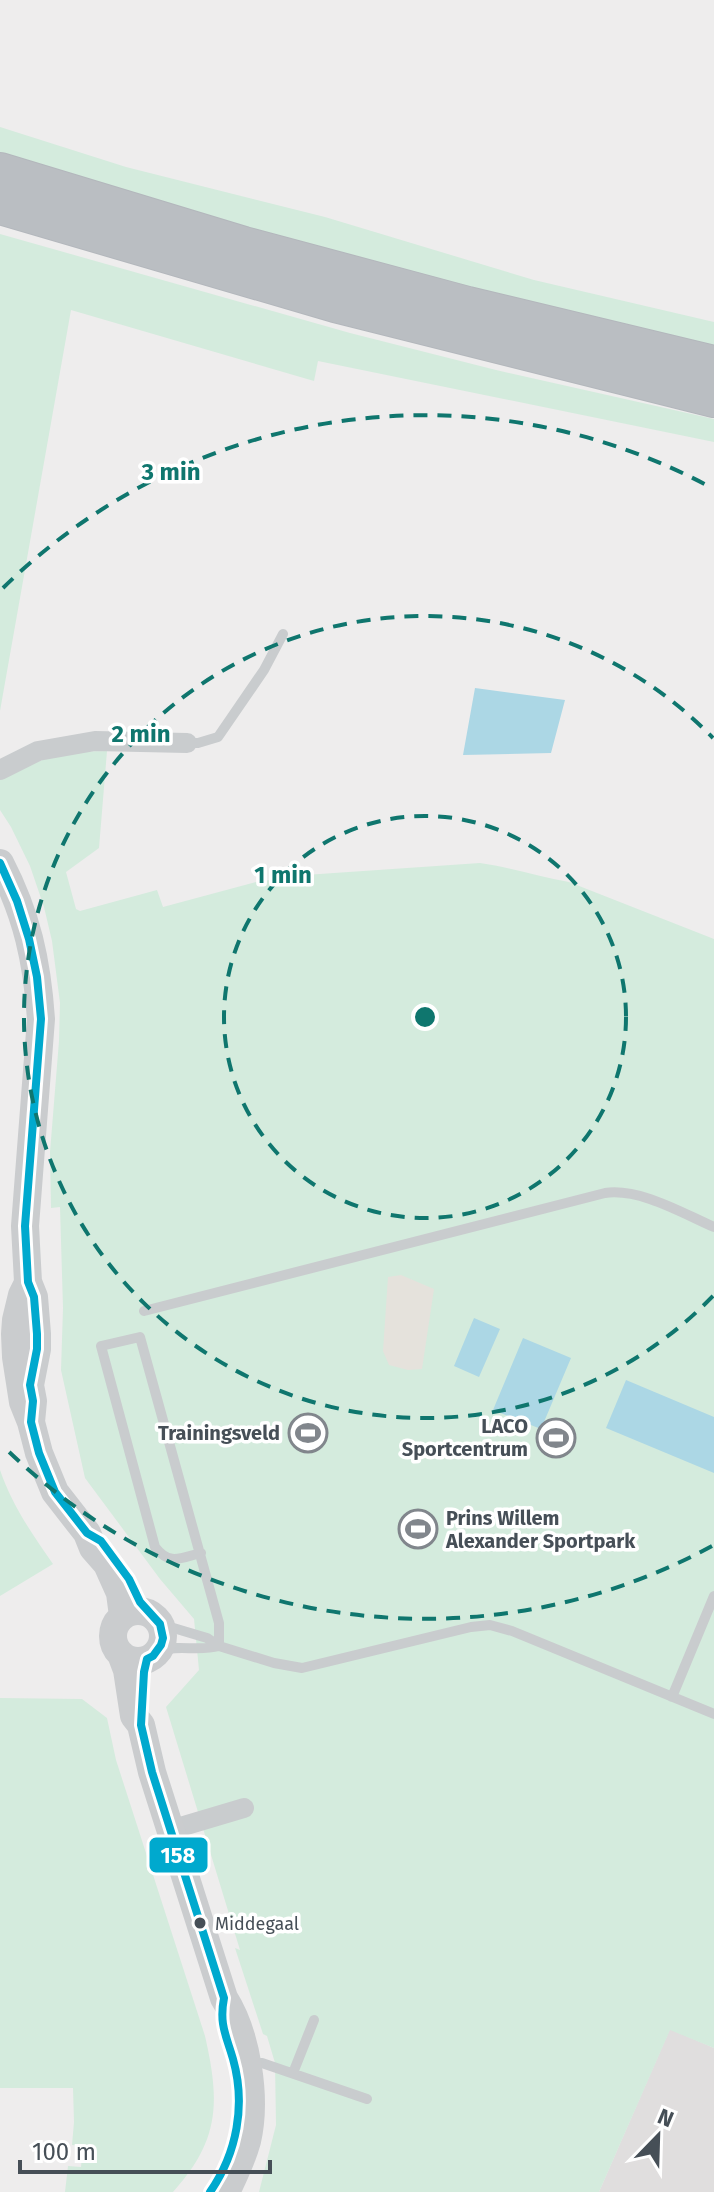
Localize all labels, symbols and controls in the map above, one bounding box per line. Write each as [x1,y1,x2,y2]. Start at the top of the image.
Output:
text: 3 min [140,458,201,486]
text: 2 min [112,720,171,748]
text: 1 min [254,861,312,889]
centre of rings [411,1003,439,1031]
sports icon: Trainingsveld [287,1412,329,1454]
place label: LACO Sportcentrum [402,1414,528,1461]
sports icon: LACO Sportcentrum [535,1417,577,1459]
place label: Trainingsveld [158,1421,280,1445]
place label: Prins Willem Alexander Sportpark [445,1506,636,1553]
sports icon: Prins Willem Alexander Sportpark [397,1508,439,1550]
line badge: 158 [148,1836,209,1874]
text: 158 [161,1842,196,1869]
place label: Middegaal [215,1913,299,1935]
marker: Middegaal [192,1915,208,1931]
north arrow [618,2096,698,2176]
text: N [654,2103,678,2133]
scale bar [20,2124,270,2174]
text: 100 m [32,2138,96,2166]

